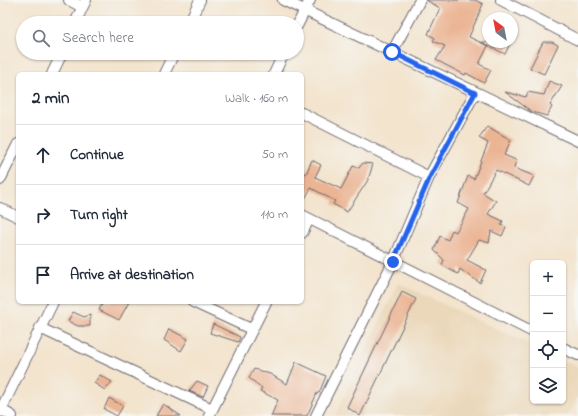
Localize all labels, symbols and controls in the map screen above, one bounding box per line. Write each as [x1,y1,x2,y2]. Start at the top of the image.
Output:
north arrow [482,12,518,48]
search box [16,16,304,60]
icon: search [30,27,52,49]
text: Search here [62,27,134,49]
route start [383,43,401,61]
text: 2 min [32,86,69,111]
text: Walk · 160 m [225,89,288,108]
icon: ahead [32,144,54,166]
text: Continue [70,144,124,166]
text: 50 m [262,145,288,164]
icon: right [32,204,54,226]
text: Turn right [70,204,128,226]
text: 110 m [261,205,288,224]
route end [384,253,402,271]
map controls [530,260,566,404]
button: + [530,260,566,296]
icon: arrive [32,264,54,286]
text: Arrive at destination [70,264,194,286]
button: − [530,296,566,332]
button: locate [530,332,566,368]
button: layers [530,368,566,404]

